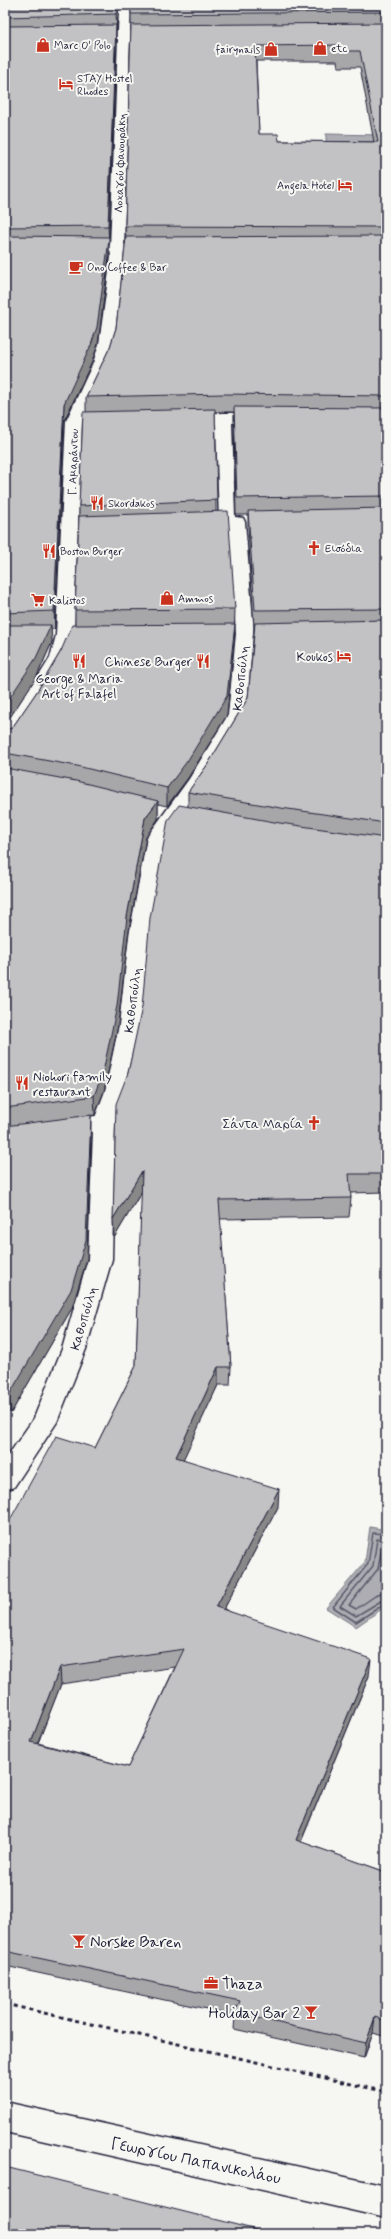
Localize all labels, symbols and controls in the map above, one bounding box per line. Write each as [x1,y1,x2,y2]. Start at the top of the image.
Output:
shop icon: Marc O' Polo [35,37,51,53]
place label: Marc O' Polo [54,39,111,53]
shop icon: etc [312,40,328,56]
shop icon: fairynails [263,41,279,57]
place label: etc [331,42,348,56]
place label: fairynails [216,43,260,57]
place label: STAY Hostel Rhodes [77,72,133,99]
hotel icon: STAY Hostel Rhodes [58,76,74,92]
street label: Λοχαγού Φανουράκη [112,113,130,213]
hotel icon: Angela Hotel [337,177,353,193]
place label: Angela Hotel [277,179,334,195]
cafe icon: Ono Coffee & Bar [68,259,84,275]
place label: Ono Coffee & Bar [87,261,167,275]
street label: Γ. Αμαράντου [66,429,82,495]
restaurant icon: Skordakos [89,495,105,511]
place label: Skordakos [108,497,155,511]
church icon: Εισόδια [306,540,322,556]
place label: Εισόδια [325,542,362,556]
restaurant icon: Boston Burger [41,543,57,559]
place label: Boston Burger [60,545,123,559]
shop icon: Ammos [159,590,175,606]
supermarket icon: Kalistos [30,592,46,608]
place label: Ammos [178,592,213,606]
place label: Kalistos [49,594,85,608]
street label: Καθοπούλη [230,645,253,712]
hotel icon: Koukos [336,648,352,664]
place label: Koukos [297,649,333,666]
restaurant icon: George & Maria Art of Falafel [71,653,87,669]
restaurant icon: Chinese Burger [195,653,211,669]
place label: Chinese Burger [104,654,193,671]
place label: George & Maria Art of Falafel [36,671,123,703]
street label: Καθοπούλη [121,967,146,1034]
place label: Niohori family restaurant [33,1069,112,1101]
restaurant icon: Niohori family restaurant [14,1075,30,1091]
church icon: Σάντα Μαρία [306,1115,322,1131]
place label: Σάντα Μαρία [222,1116,303,1133]
street label: Καθοπούλη [67,1284,102,1352]
place label: Norske Baren [90,1932,181,1953]
bar icon: Norske Baren [71,1933,87,1949]
place label: Thaza [222,1974,263,1995]
office icon: Thaza [203,1975,219,1991]
place label: Holiday Bar 2 [209,2003,300,2024]
bar icon: Holiday Bar 2 [303,2004,319,2020]
street label: Γεωργίου Παπανικολάου [109,2133,283,2190]

